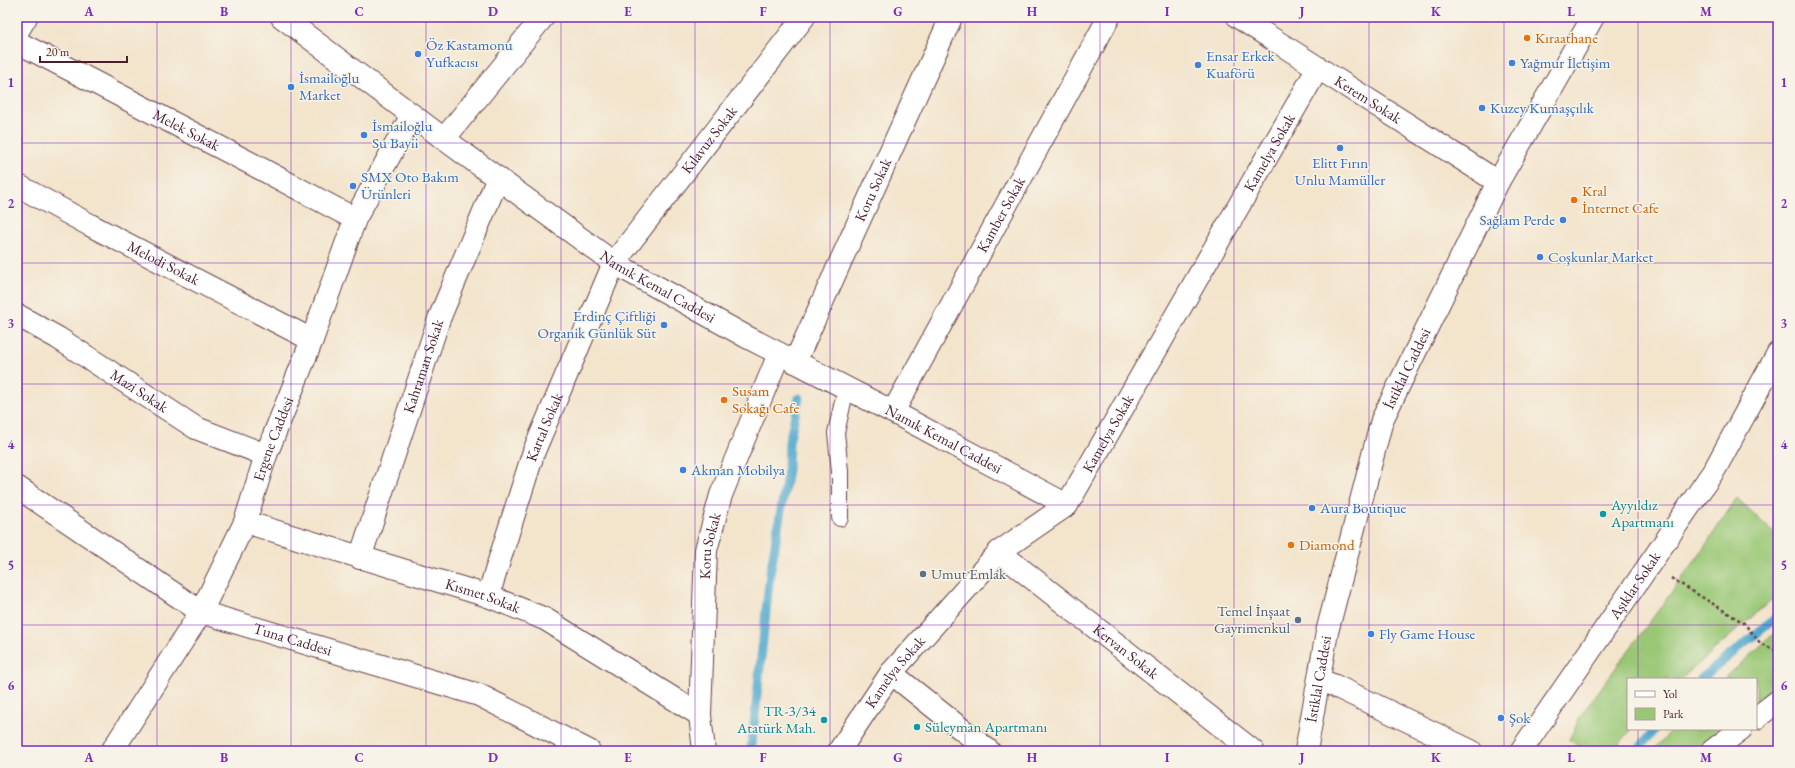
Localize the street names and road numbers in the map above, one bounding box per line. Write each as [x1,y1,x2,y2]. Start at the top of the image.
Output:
street label: Kerem Sokak [1331,71,1406,128]
street label: Kılavuz Sokak [677,101,741,177]
street label: Melek Sokak [150,104,224,155]
street label: Kamelya Sokak [1239,109,1299,195]
street label: Koru Sokak [850,154,896,224]
street label: Kamber Sokak [972,172,1029,256]
street label: Melodi Sokak [124,236,204,290]
street label: Namık Kemal Caddesi [596,246,719,327]
street label: Kahraman Sokak [399,316,448,415]
street label: İstiklal Caddesi [1379,324,1435,412]
street label: Mazi Sokak [107,365,173,417]
street label: Kartal Sokak [521,389,567,464]
street label: Kamelya Sokak [1078,390,1138,476]
street label: Ergene Caddesi [248,393,298,483]
street label: Namık Kemal Caddesi [882,400,1006,478]
street label: Koru Sokak [695,509,725,580]
street label: Aşıklar Sokak [1604,547,1665,623]
street label: Kısmet Sokak [443,574,524,617]
street label: Tuna Caddesi [251,618,335,660]
street label: Kervan Sokak [1089,619,1164,683]
street label: Kamelya Sokak [860,631,929,711]
street label: İstiklal Caddesi [1301,634,1335,724]

